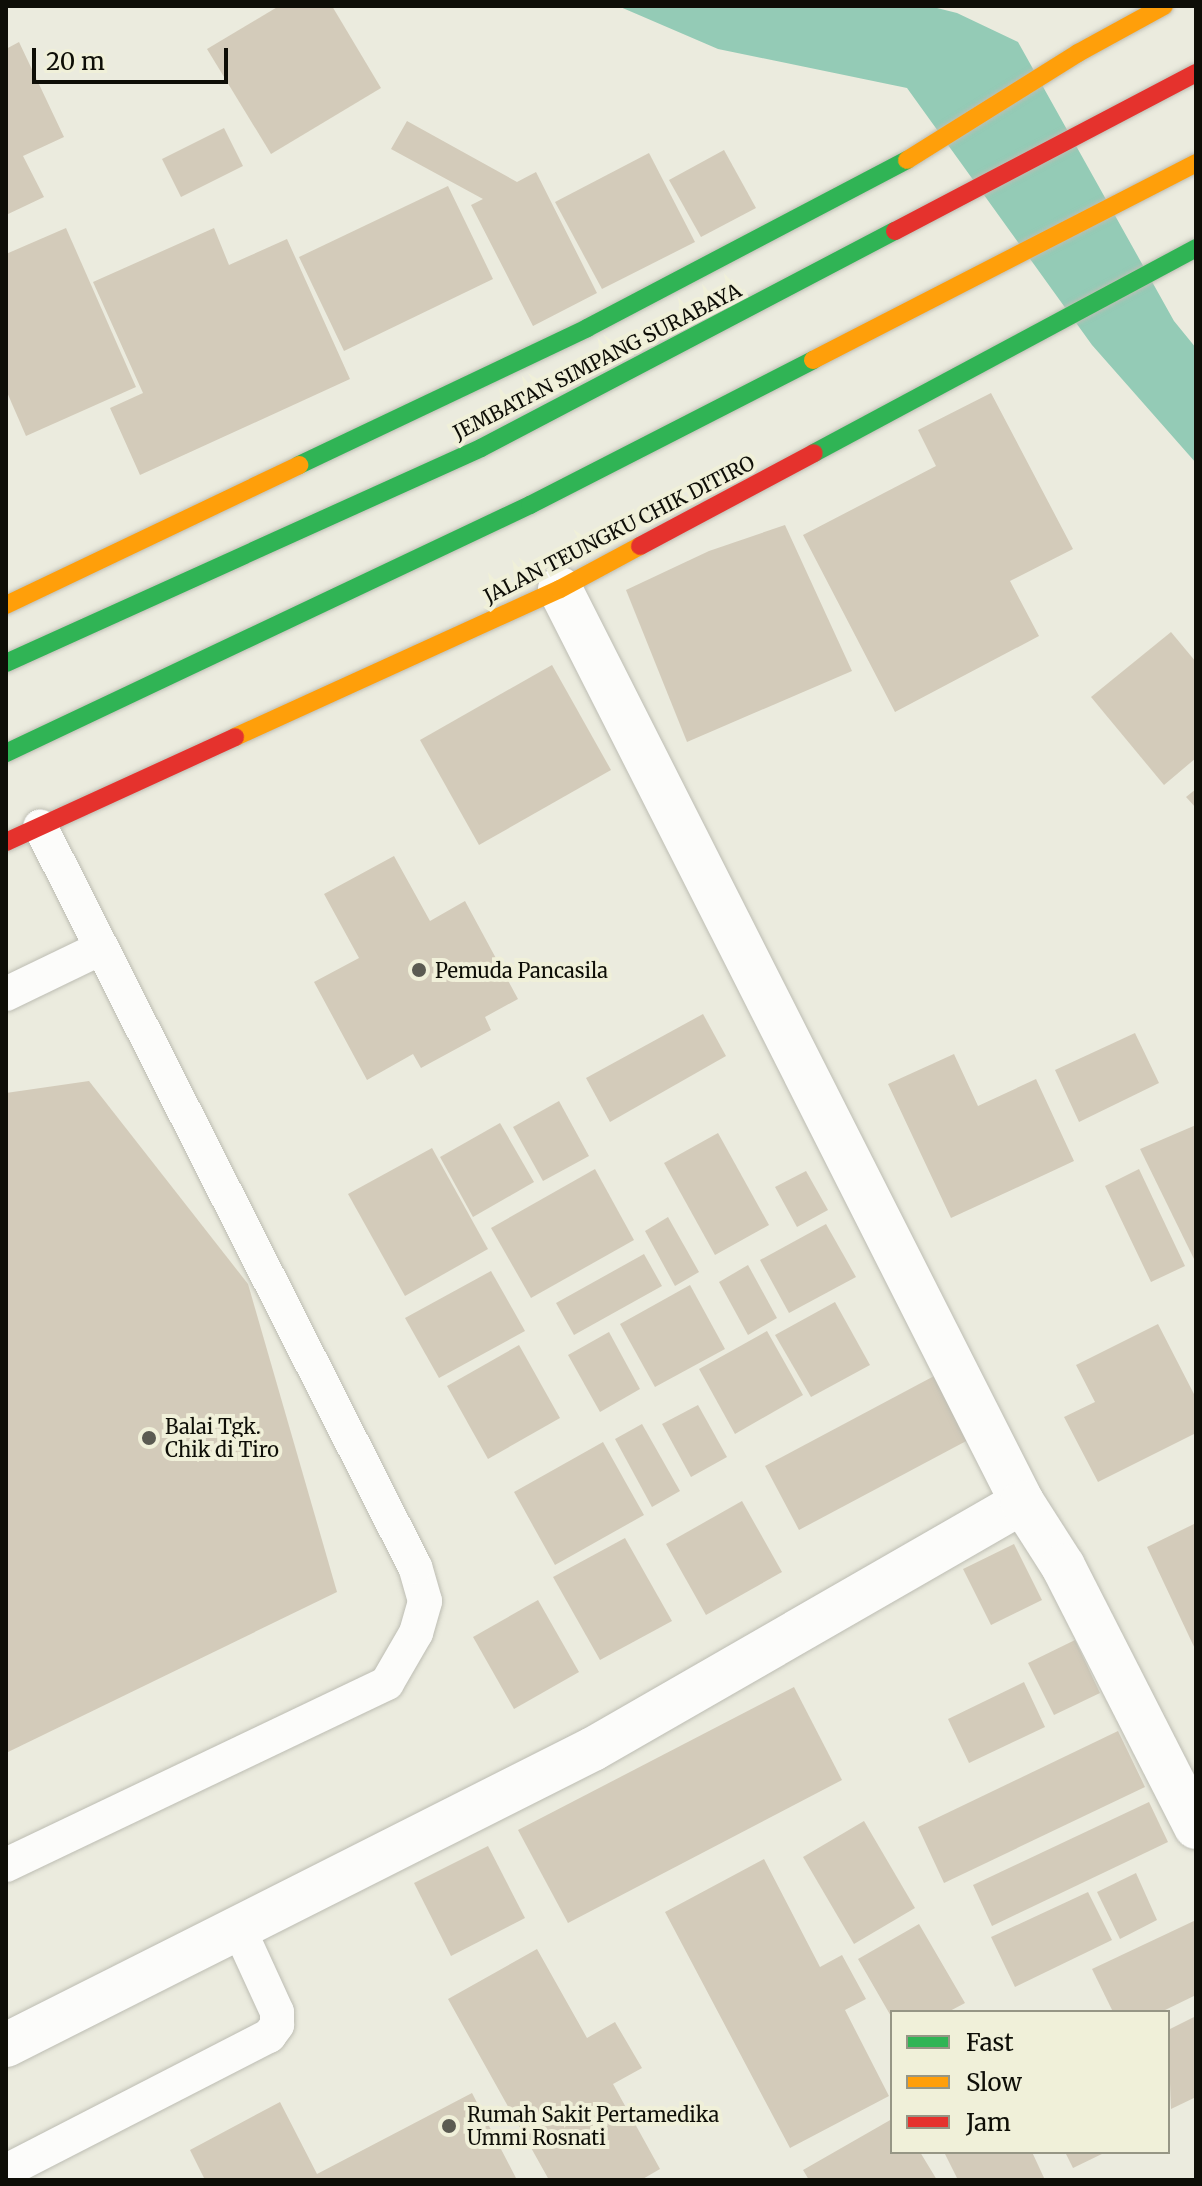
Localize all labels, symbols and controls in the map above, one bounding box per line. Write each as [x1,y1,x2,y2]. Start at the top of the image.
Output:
scale bar [36,32,232,82]
text: 20 m [46,46,105,77]
street label: JEMBATAN SIMPANG SURABAYA [449,278,745,444]
street label: JALAN TEUNGKU CHIK DITIRO [480,450,758,608]
place label: Pemuda Pancasila [435,958,608,982]
marker: Pemuda Pancasila [410,961,428,979]
place label: Balai Tgk. Chik di Tiro [165,1414,279,1461]
marker: Balai Tgk. Chik di Tiro [140,1429,158,1447]
legend [890,2010,1170,2154]
text: Fast [966,2027,1014,2058]
text: Slow [966,2067,1022,2098]
place label: Rumah Sakit Pertamedika Ummi Rosnati [467,2102,719,2149]
text: Jam [966,2107,1011,2138]
marker: Rumah Sakit Pertamedika Ummi Rosnati [438,2115,460,2137]

